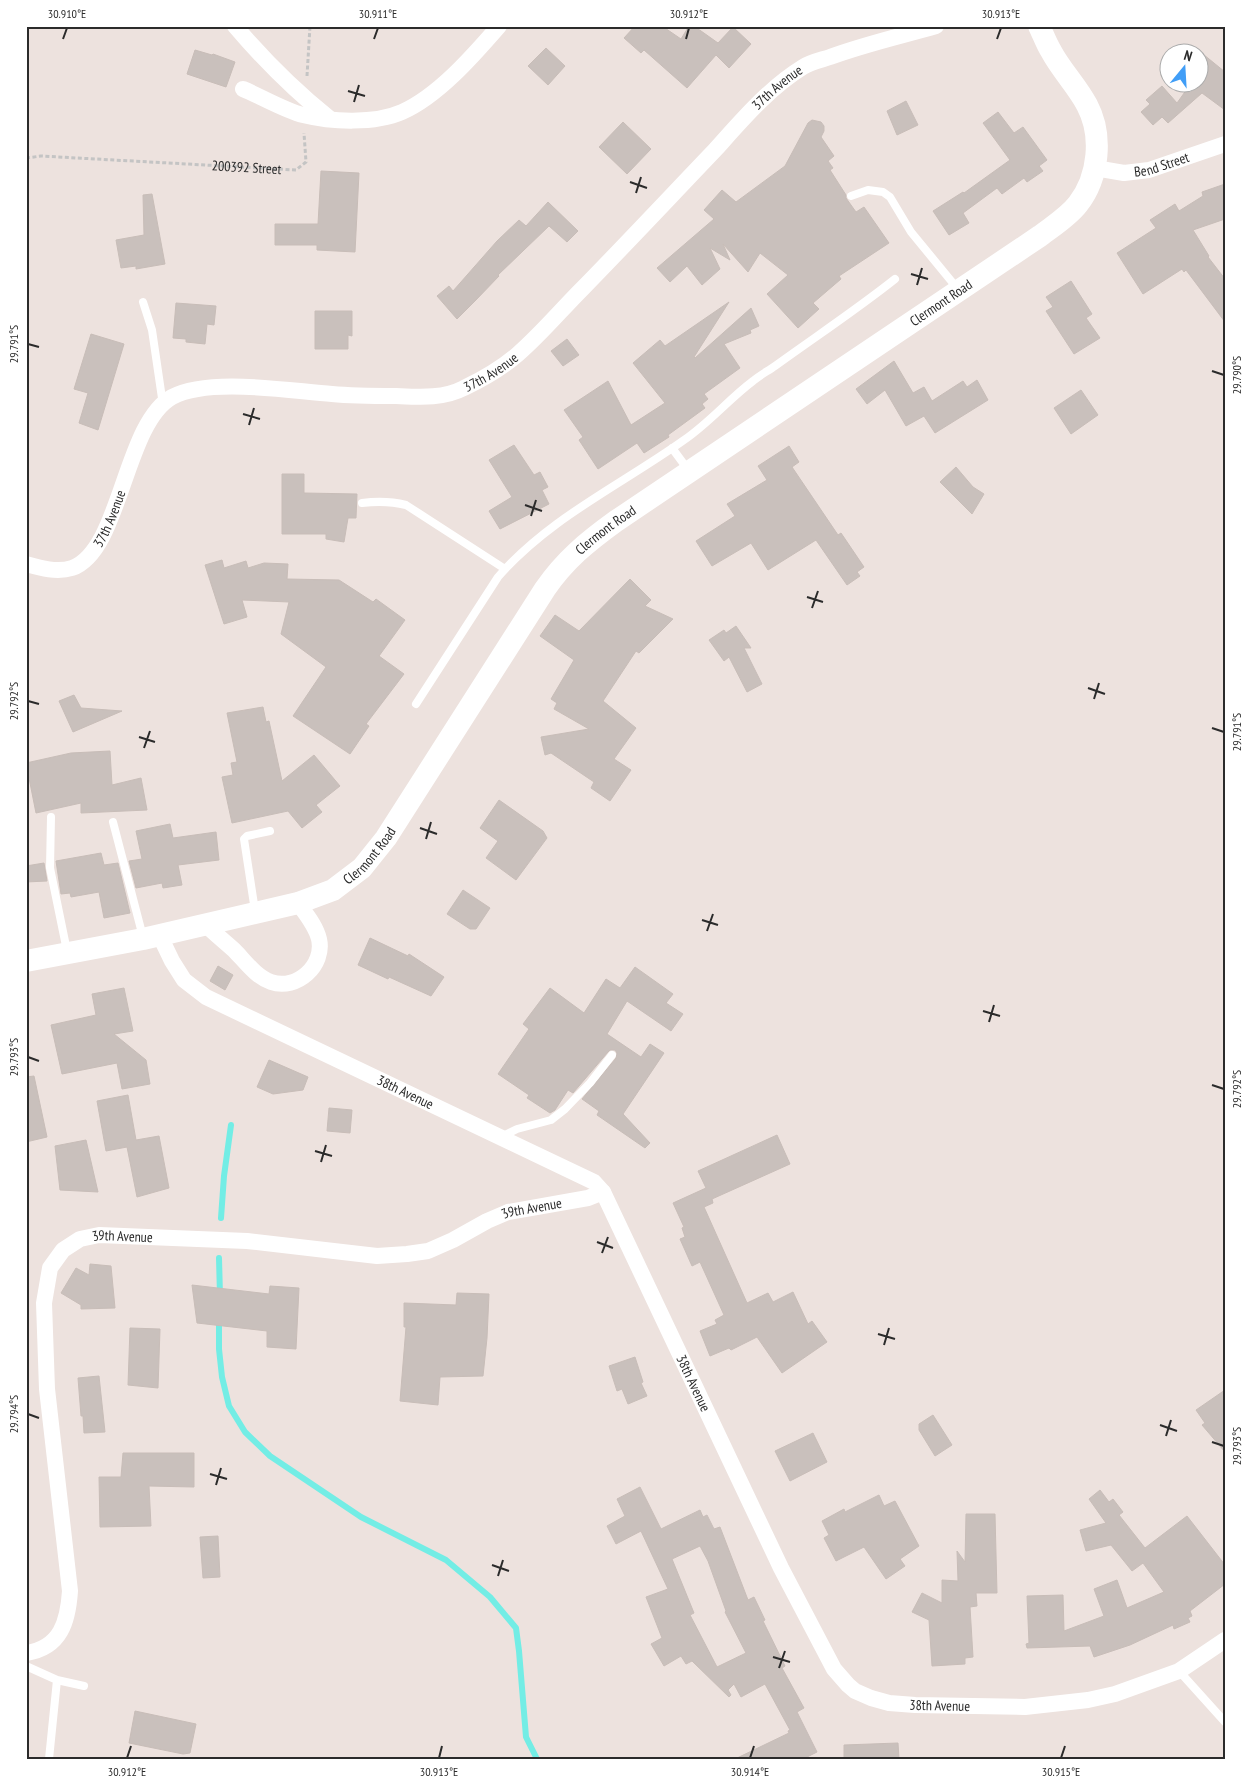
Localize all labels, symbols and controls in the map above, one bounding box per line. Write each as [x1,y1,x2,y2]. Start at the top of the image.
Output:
text: 30.910°E [48,6,86,21]
text: 30.911°E [359,6,397,21]
text: 30.912°E [670,6,708,21]
text: 30.913°E [982,6,1020,21]
north arrow [1158,42,1208,92]
text: N [1182,46,1194,65]
street label: 37th Avenue [748,61,806,114]
street label: Bend Street [1133,148,1192,181]
street label: 200392 Street [211,156,282,178]
street label: Clermont Road [906,275,975,330]
text: 29.791°S [6,325,21,363]
street label: 37th Avenue [461,349,522,396]
text: 29.790°S [1229,356,1244,394]
street label: 37th Avenue [89,487,129,551]
street label: Clermont Road [571,501,639,558]
text: 29.792°S [6,682,21,720]
text: 29.791°S [1229,713,1244,751]
street label: Clermont Road [339,824,400,888]
text: 29.793°S [6,1038,21,1076]
text: 29.792°S [1229,1070,1244,1108]
street label: 38th Avenue [374,1071,437,1113]
street label: 39th Avenue [499,1194,563,1223]
street label: 39th Avenue [90,1226,153,1246]
street label: 38th Avenue [672,1352,715,1415]
text: 29.794°S [6,1395,21,1433]
text: 29.793°S [1229,1427,1244,1465]
street label: 38th Avenue [909,1696,970,1715]
text: 30.912°E [108,1764,146,1779]
text: 30.913°E [420,1764,458,1779]
text: 30.914°E [731,1764,769,1779]
text: 30.915°E [1042,1764,1080,1779]

